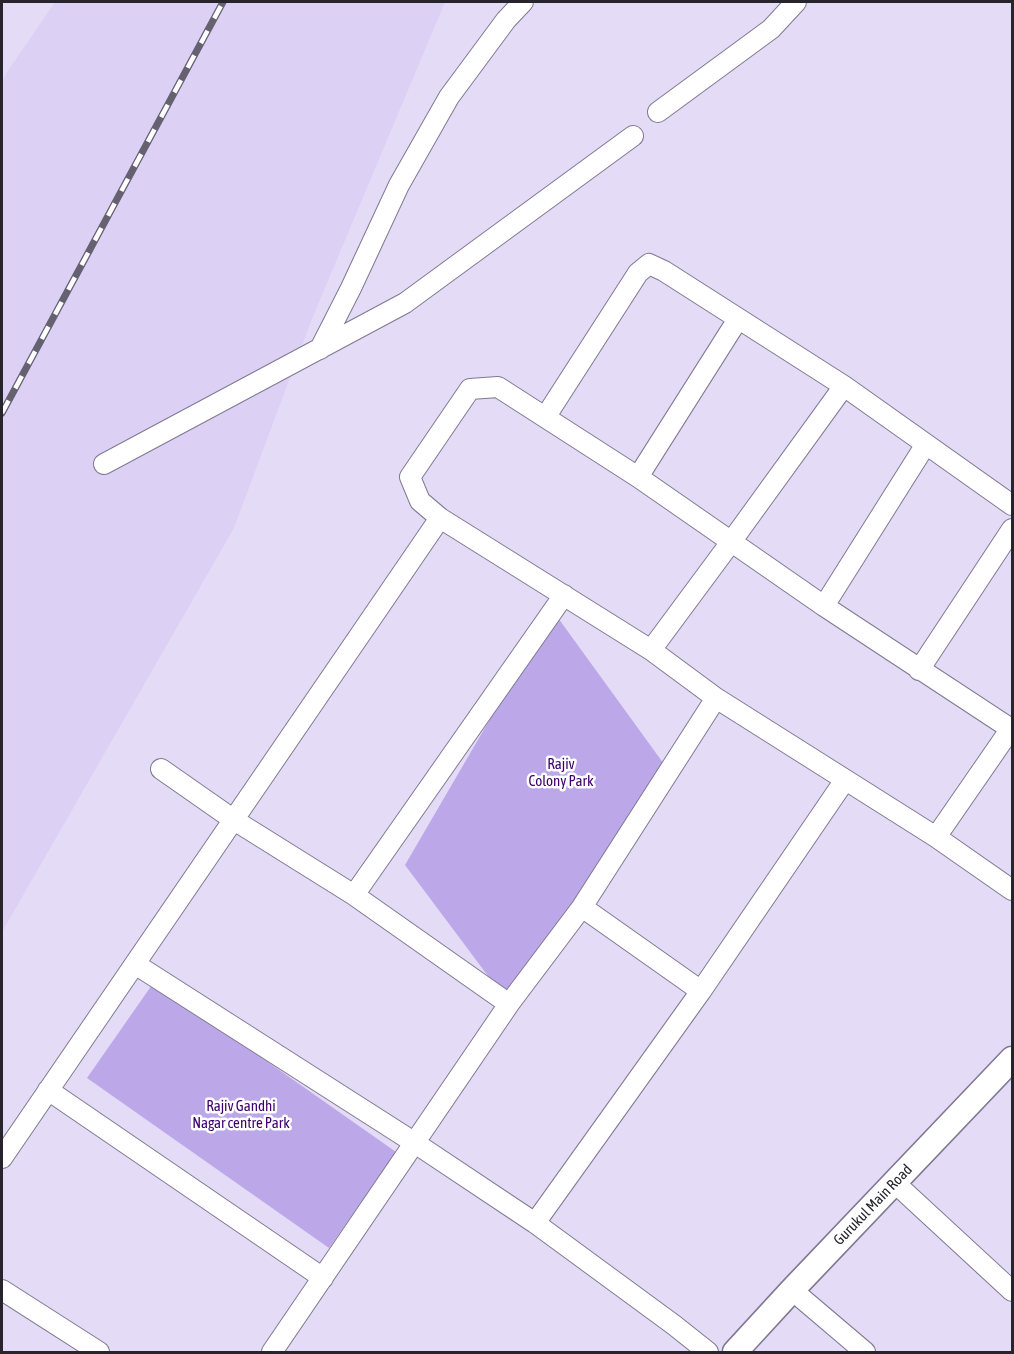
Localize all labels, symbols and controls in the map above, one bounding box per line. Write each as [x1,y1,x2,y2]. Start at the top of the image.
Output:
park label: Rajiv Colony Park [528,755,594,790]
park label: Rajiv Gandhi Nagar centre Park [192,1097,290,1132]
street label: Gurukul Main Road [830,1161,916,1249]

